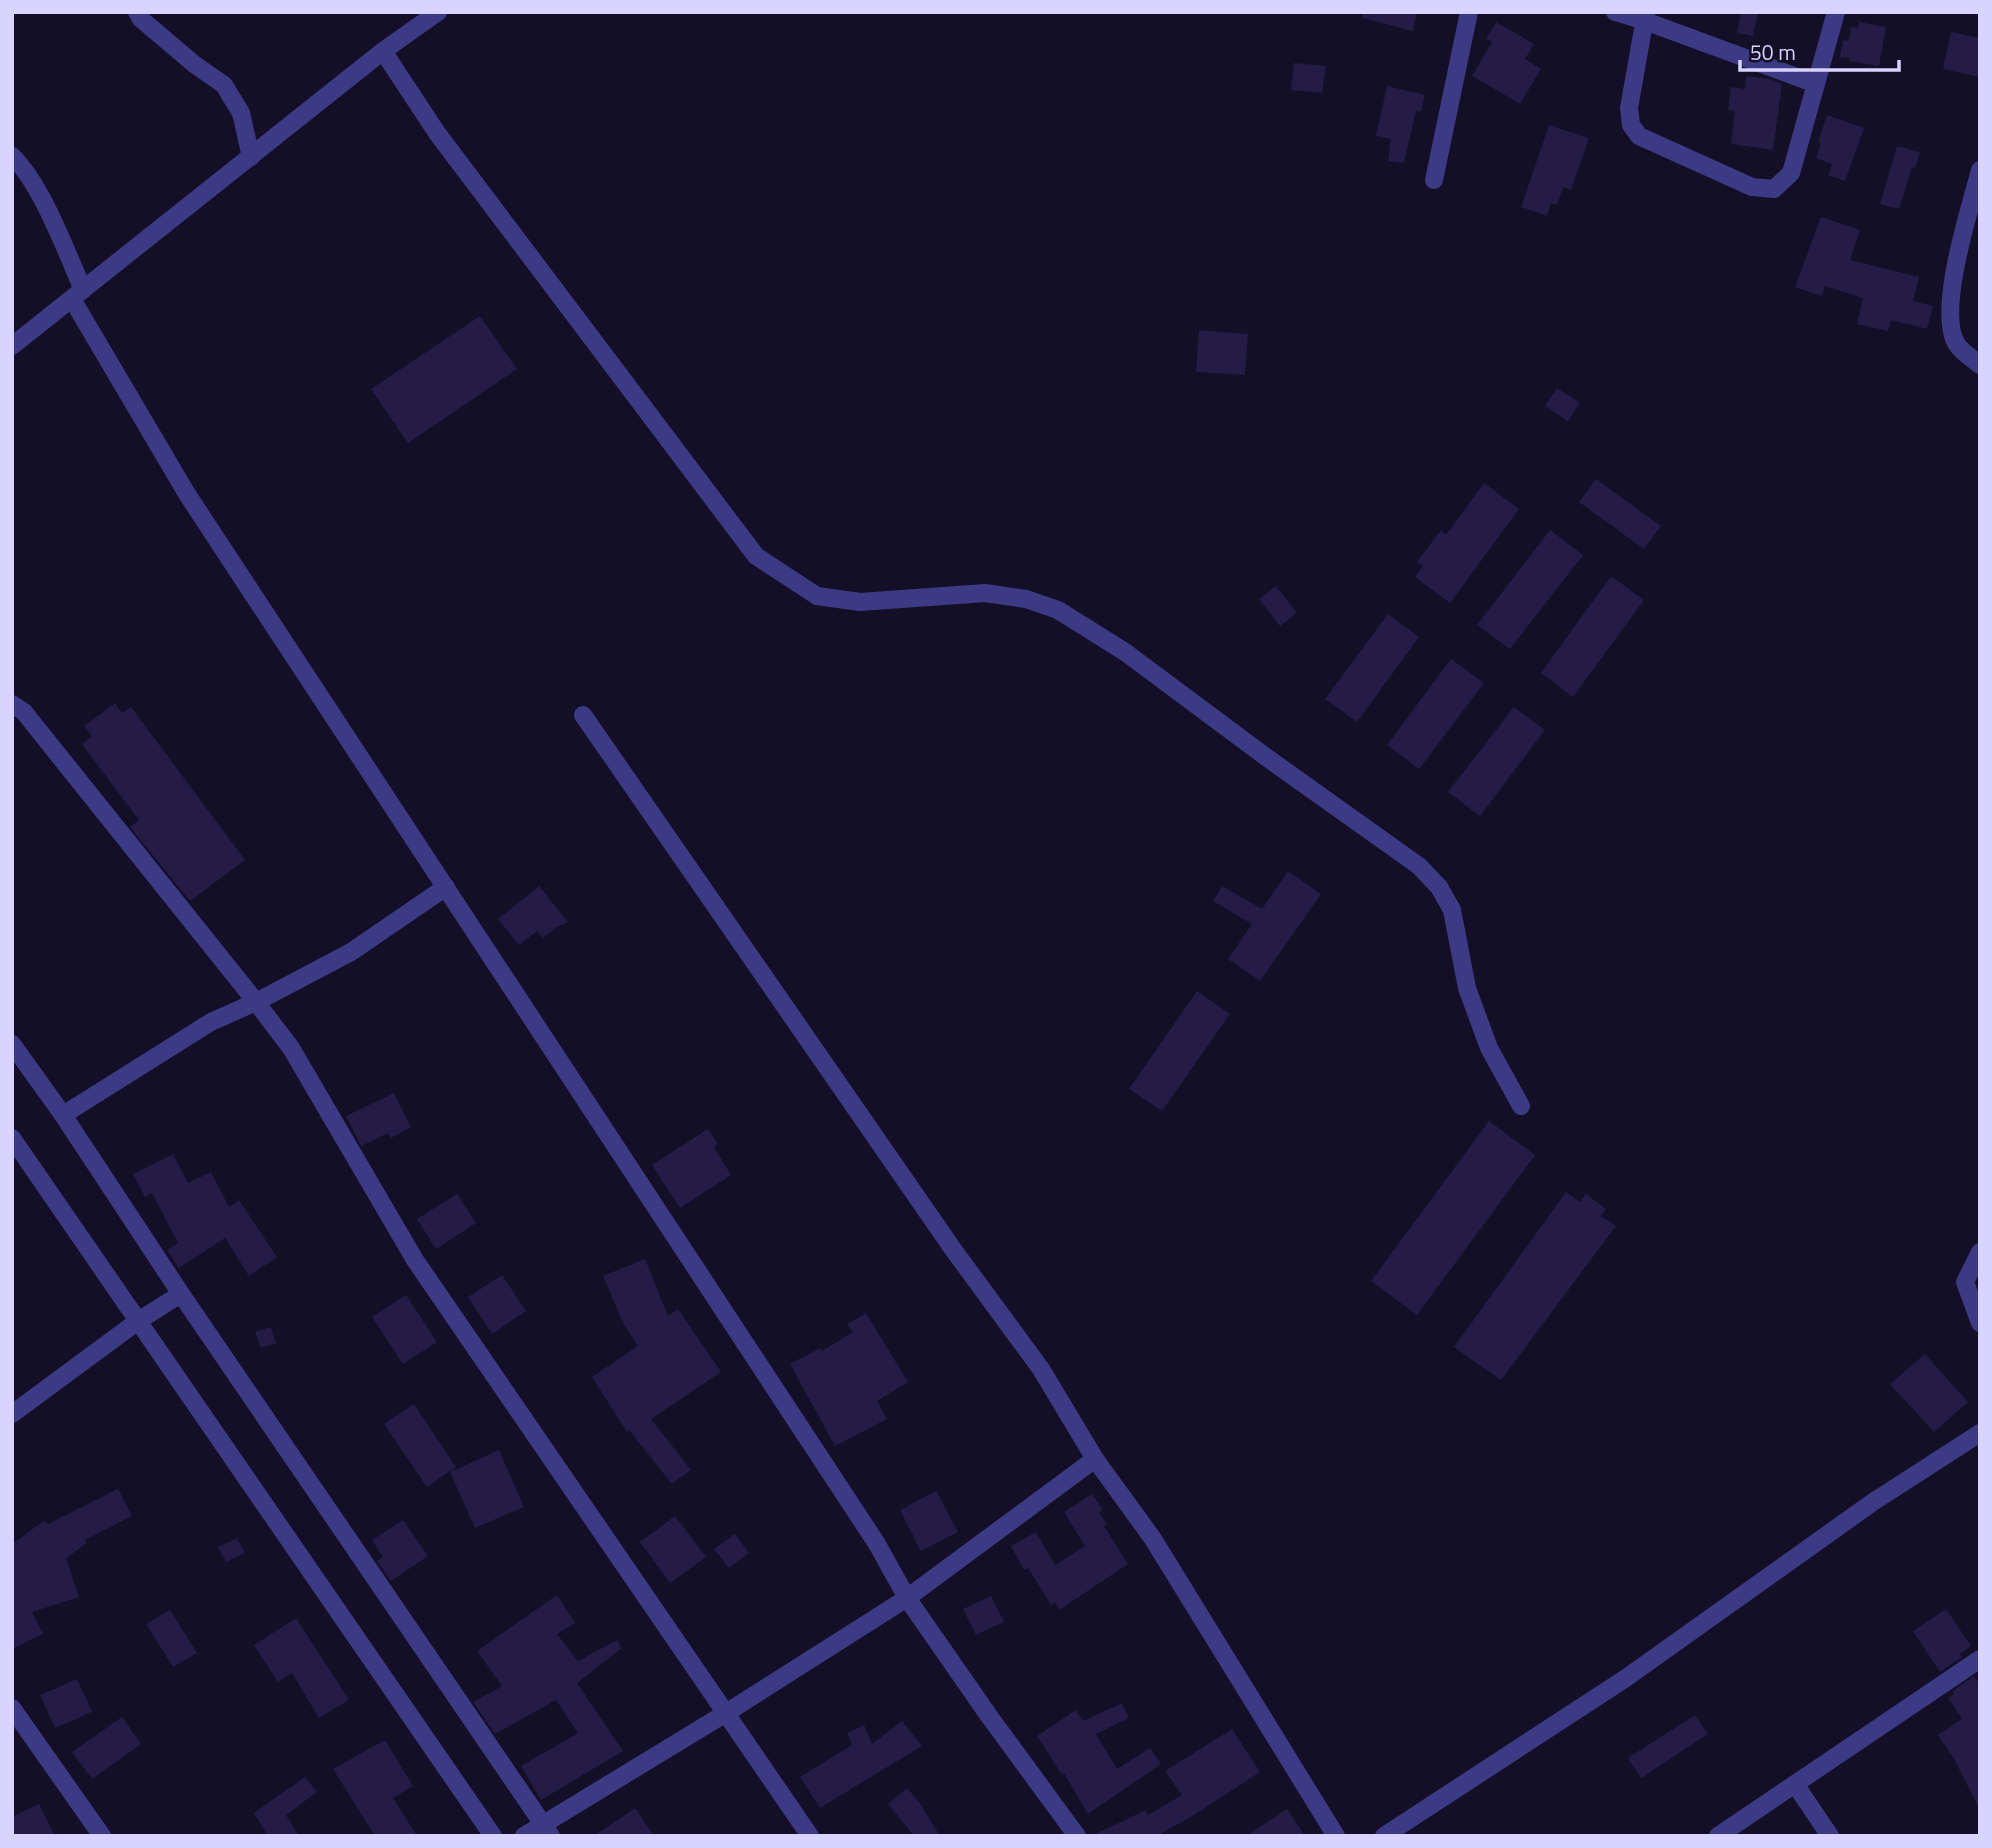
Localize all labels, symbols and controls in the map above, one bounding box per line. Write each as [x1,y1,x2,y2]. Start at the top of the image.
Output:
scale bar [1740,28,1899,72]
text: 50 m [1750,36,1796,68]

